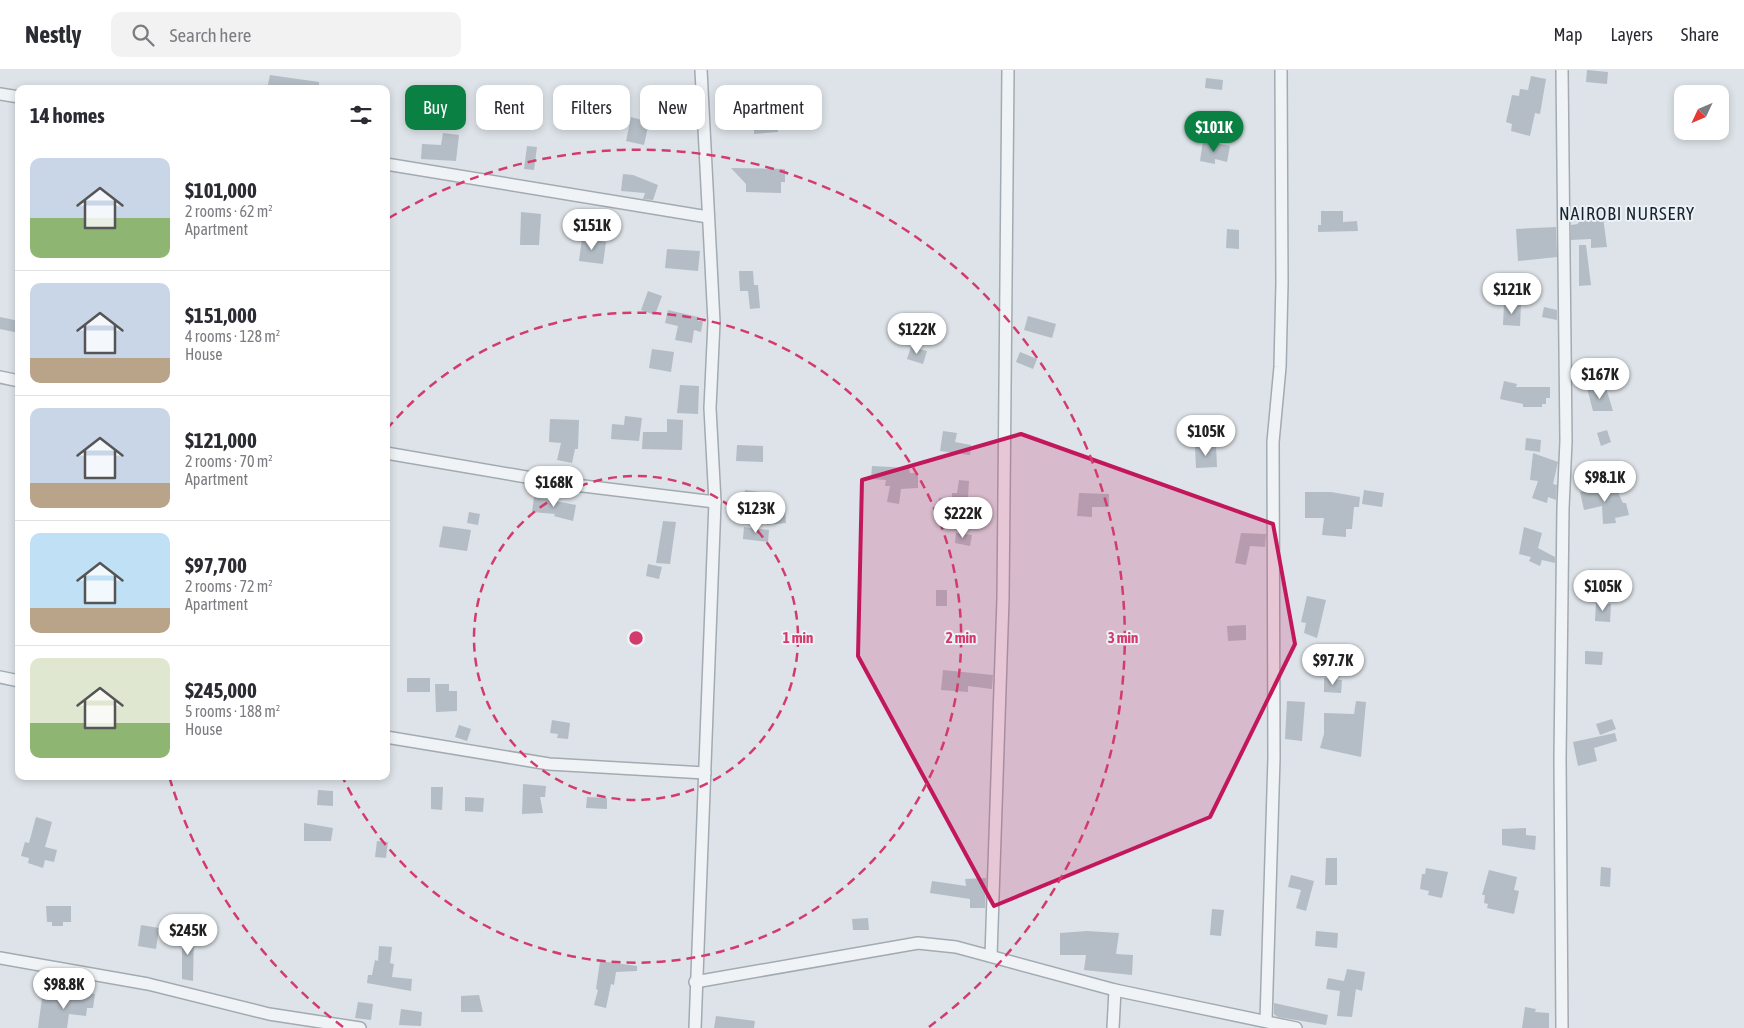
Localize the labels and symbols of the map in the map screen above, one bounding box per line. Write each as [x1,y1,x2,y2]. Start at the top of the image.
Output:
north arrow [1674,85,1729,140]
pin: $101K [1179,111,1249,153]
district label: NAIROBI NURSERY [1559,203,1695,224]
pin: $151K [557,208,627,251]
pin: $121K [1477,272,1547,315]
pin: $122K [882,312,952,355]
pin: $167K [1565,358,1635,400]
pin: $105K [1171,414,1241,457]
pin: $98.1K [1564,460,1646,503]
pin: $168K [519,466,589,508]
pin: $123K [721,492,791,534]
pin: $222K [928,496,998,539]
pin: $105K [1568,570,1638,612]
centre of rings [627,629,645,647]
text: 1 min [783,629,813,646]
text: 2 min [946,629,976,646]
text: 3 min [1108,629,1138,646]
pin: $97.7K [1292,644,1374,686]
pin: $245K [153,914,223,956]
pin: $98.8K [23,968,105,1010]

